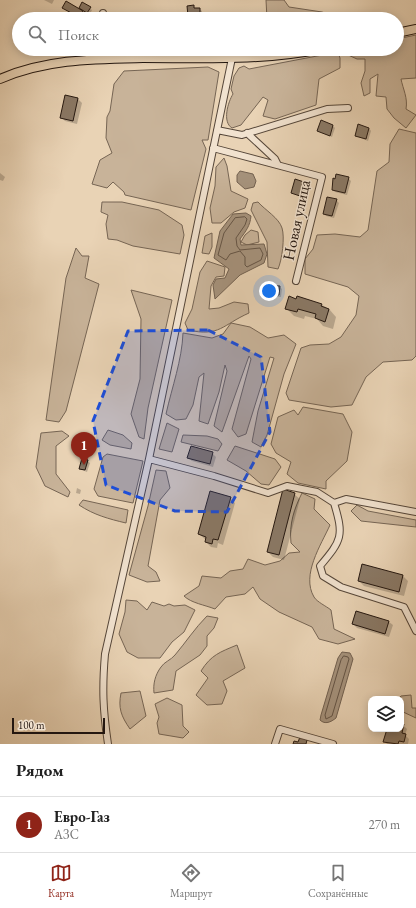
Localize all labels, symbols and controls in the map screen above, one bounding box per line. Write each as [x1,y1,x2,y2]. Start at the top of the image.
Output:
search box [12,12,404,56]
icon: search [26,23,48,45]
text: Поиск [58,25,99,44]
street label: Новая улица [278,177,315,262]
your location [259,281,279,301]
pin: 1 [71,432,97,465]
map controls [368,696,404,732]
button: layers [368,696,404,732]
scale bar [12,716,105,735]
text: 100 m [18,718,45,732]
text: Рядом [16,759,64,781]
text: Евро-Газ [54,807,110,826]
text: 1 [26,816,32,833]
text: 270 m [369,816,400,833]
text: АЗС [54,826,79,843]
tab: Карта [48,862,74,900]
tab: Маршрут [170,862,212,900]
tab: Сохранённые [308,862,368,900]

